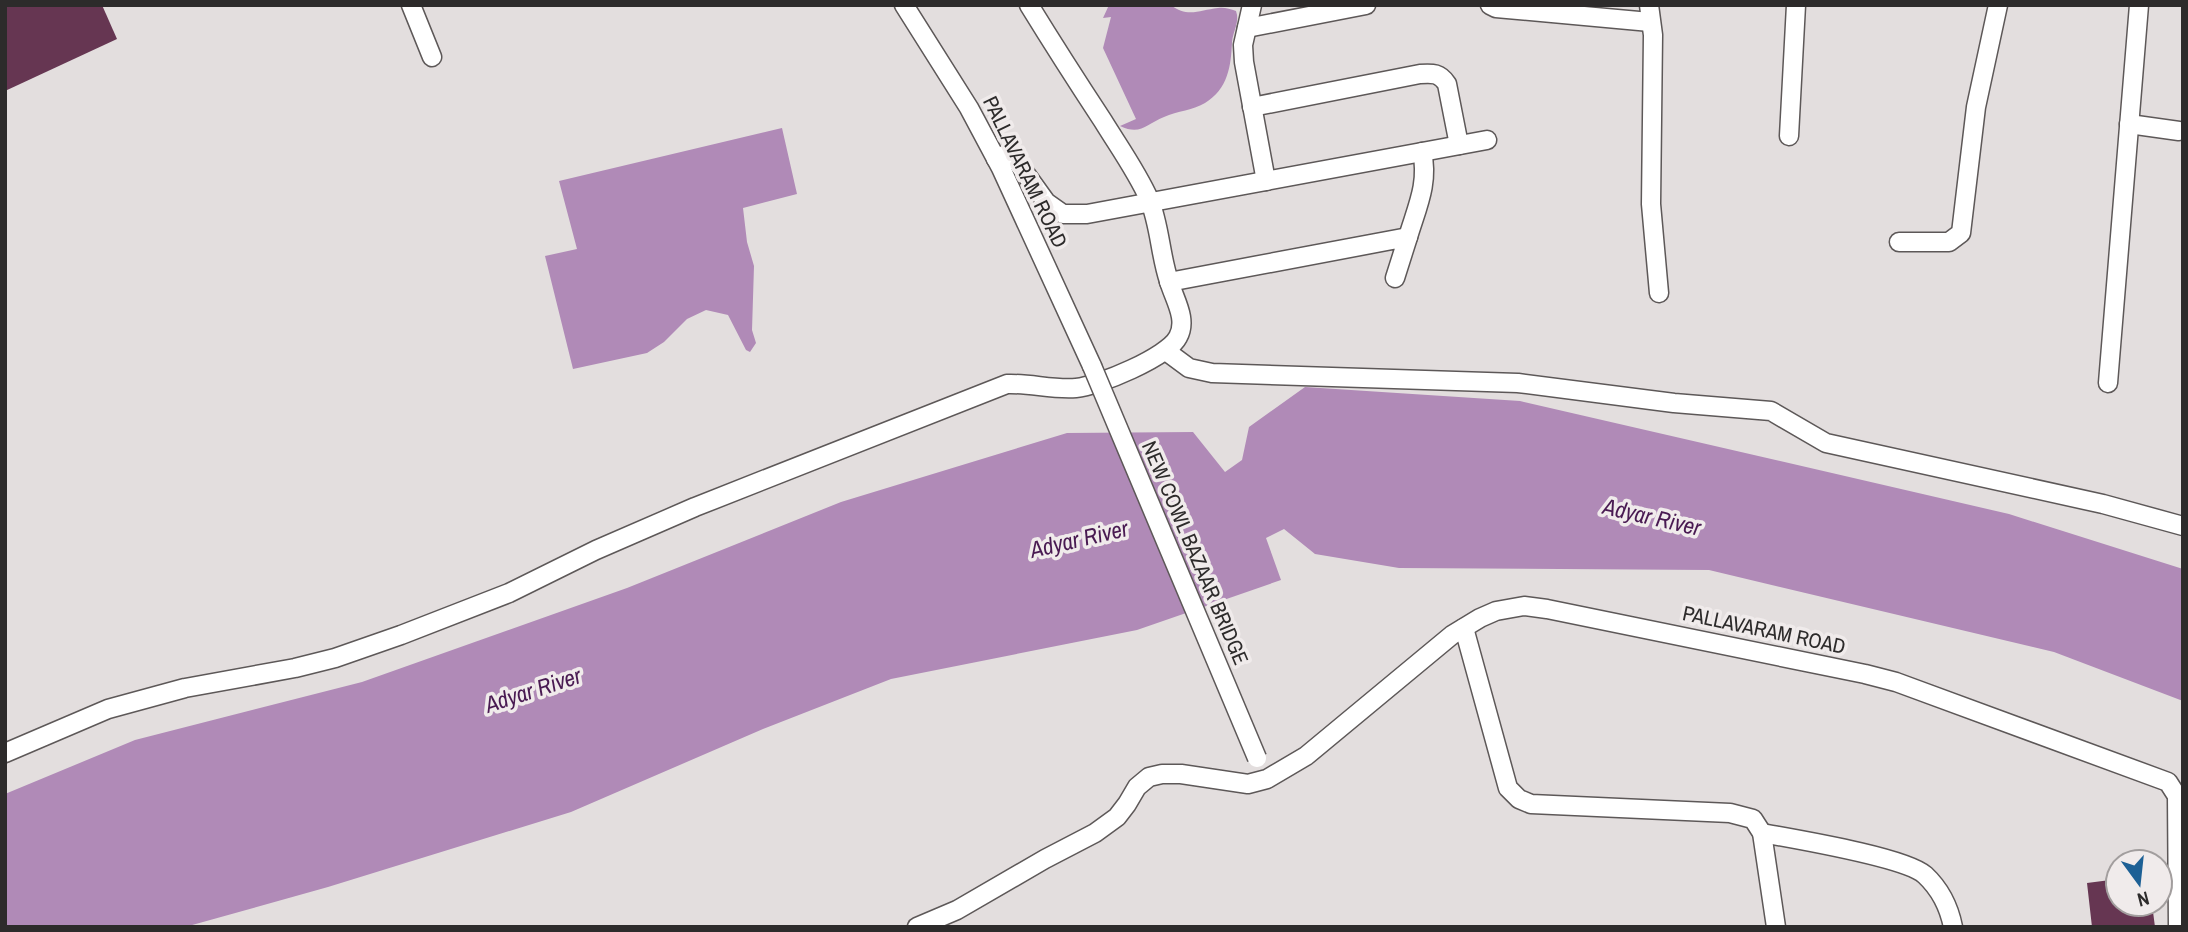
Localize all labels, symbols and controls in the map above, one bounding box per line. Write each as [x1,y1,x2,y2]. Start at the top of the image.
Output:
street label: PALLAVARAM ROAD [976,91,1075,253]
street label: NEW COWL BAZAAR BRIDGE [1135,436,1256,669]
water label: Adyar River [1599,490,1705,543]
water label: Adyar River [1026,512,1132,565]
street label: PALLAVARAM ROAD [1680,598,1848,661]
water label: Adyar River [480,659,586,720]
north arrow [2104,848,2174,918]
text: N [2135,885,2152,913]

